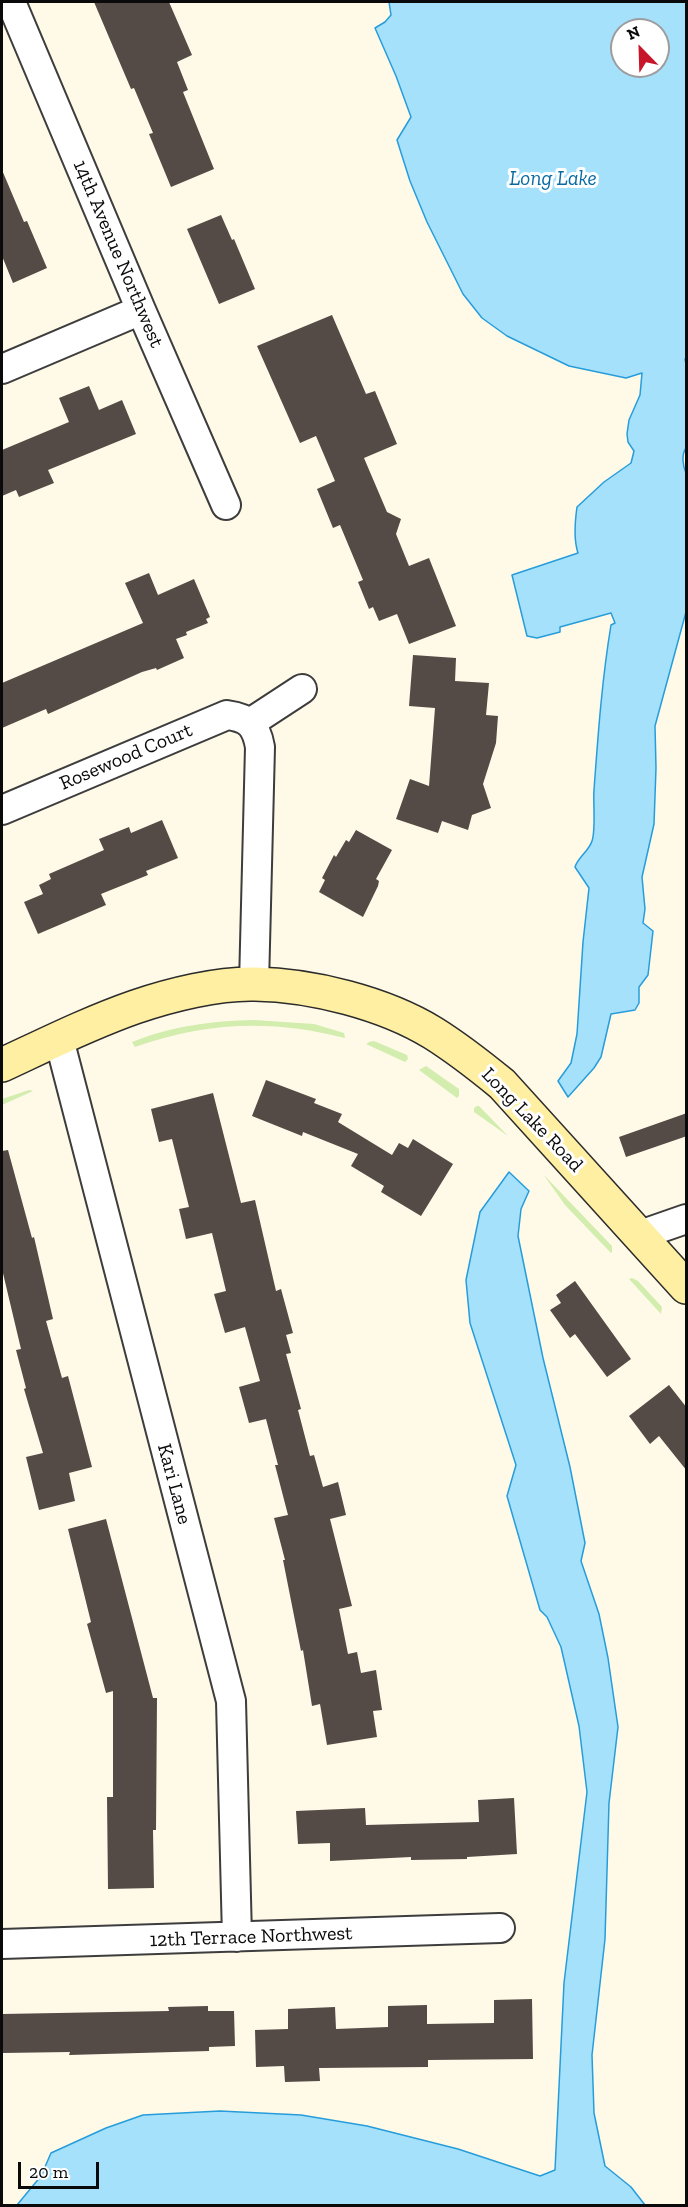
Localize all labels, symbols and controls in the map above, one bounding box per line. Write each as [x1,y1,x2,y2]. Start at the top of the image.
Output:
north arrow [610,18,670,78]
text: N [624,22,643,44]
street label: 14th Avenue Northwest [68,157,168,351]
water label: Long Lake [509,166,597,192]
street label: Rosewood Court [56,718,196,796]
street label: Long Lake Road [476,1063,588,1177]
street label: Kari Lane [152,1441,196,1527]
street label: 12th Terrace Northwest [149,1921,353,1953]
scale bar [21,2150,102,2188]
text: 20 m [29,2161,68,2183]

